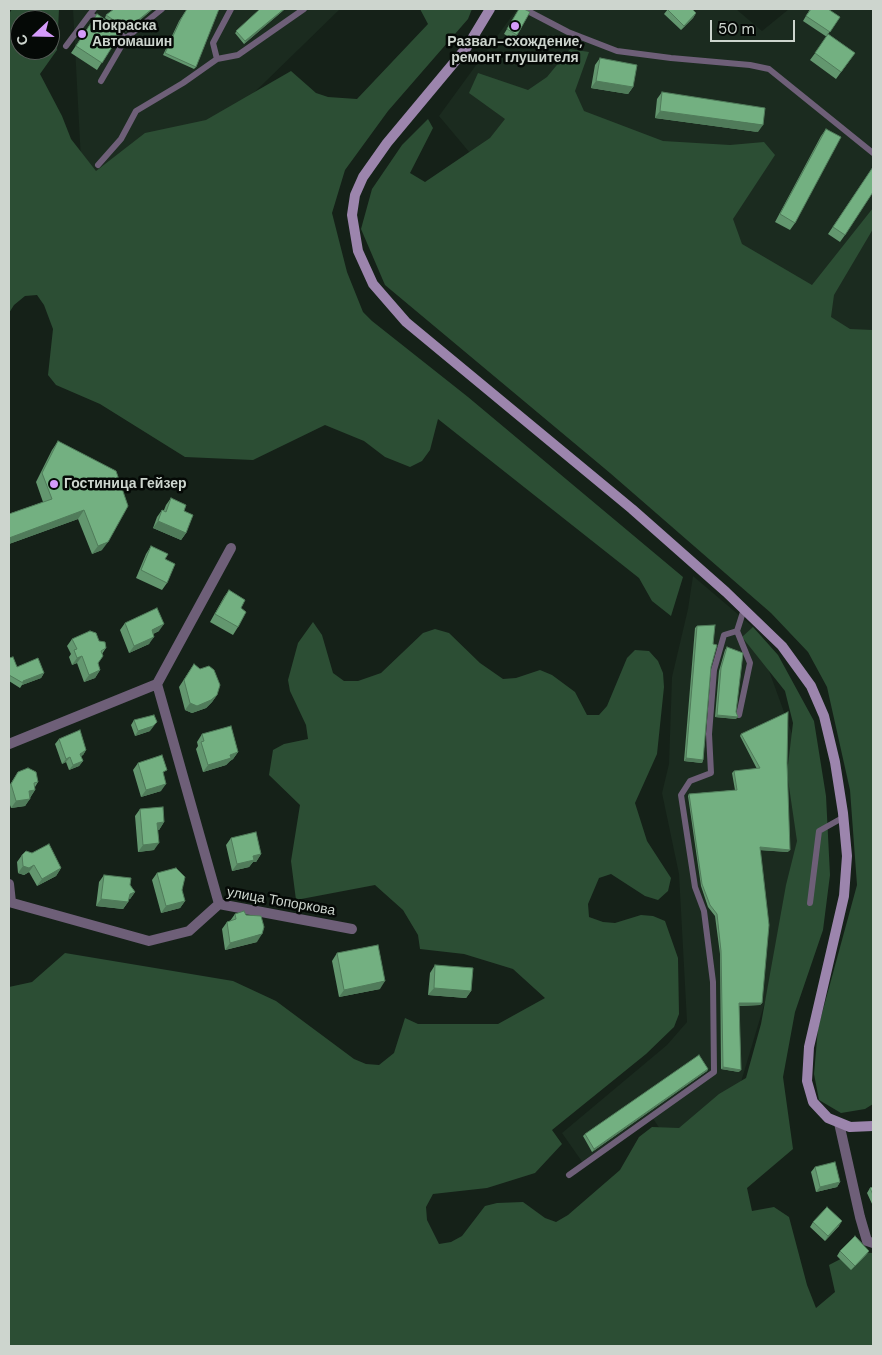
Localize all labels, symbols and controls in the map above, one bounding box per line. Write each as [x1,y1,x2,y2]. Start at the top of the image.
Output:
north arrow [10,10,60,60]
scale bar [712,10,797,42]
place label: Покраска Автомашин [92,18,172,50]
text: 50 m [718,19,755,39]
marker: Развал-схождение, ремонт глушителя [509,20,521,32]
marker: Покраска Автомашин [76,28,88,40]
text: С [12,32,32,48]
place label: Развал-схождение, ремонт глушителя [447,34,583,66]
place label: Гостиница Гейзер [64,476,187,492]
marker: Гостиница Гейзер [48,478,60,490]
street label: улица Топоркова [226,884,336,920]

